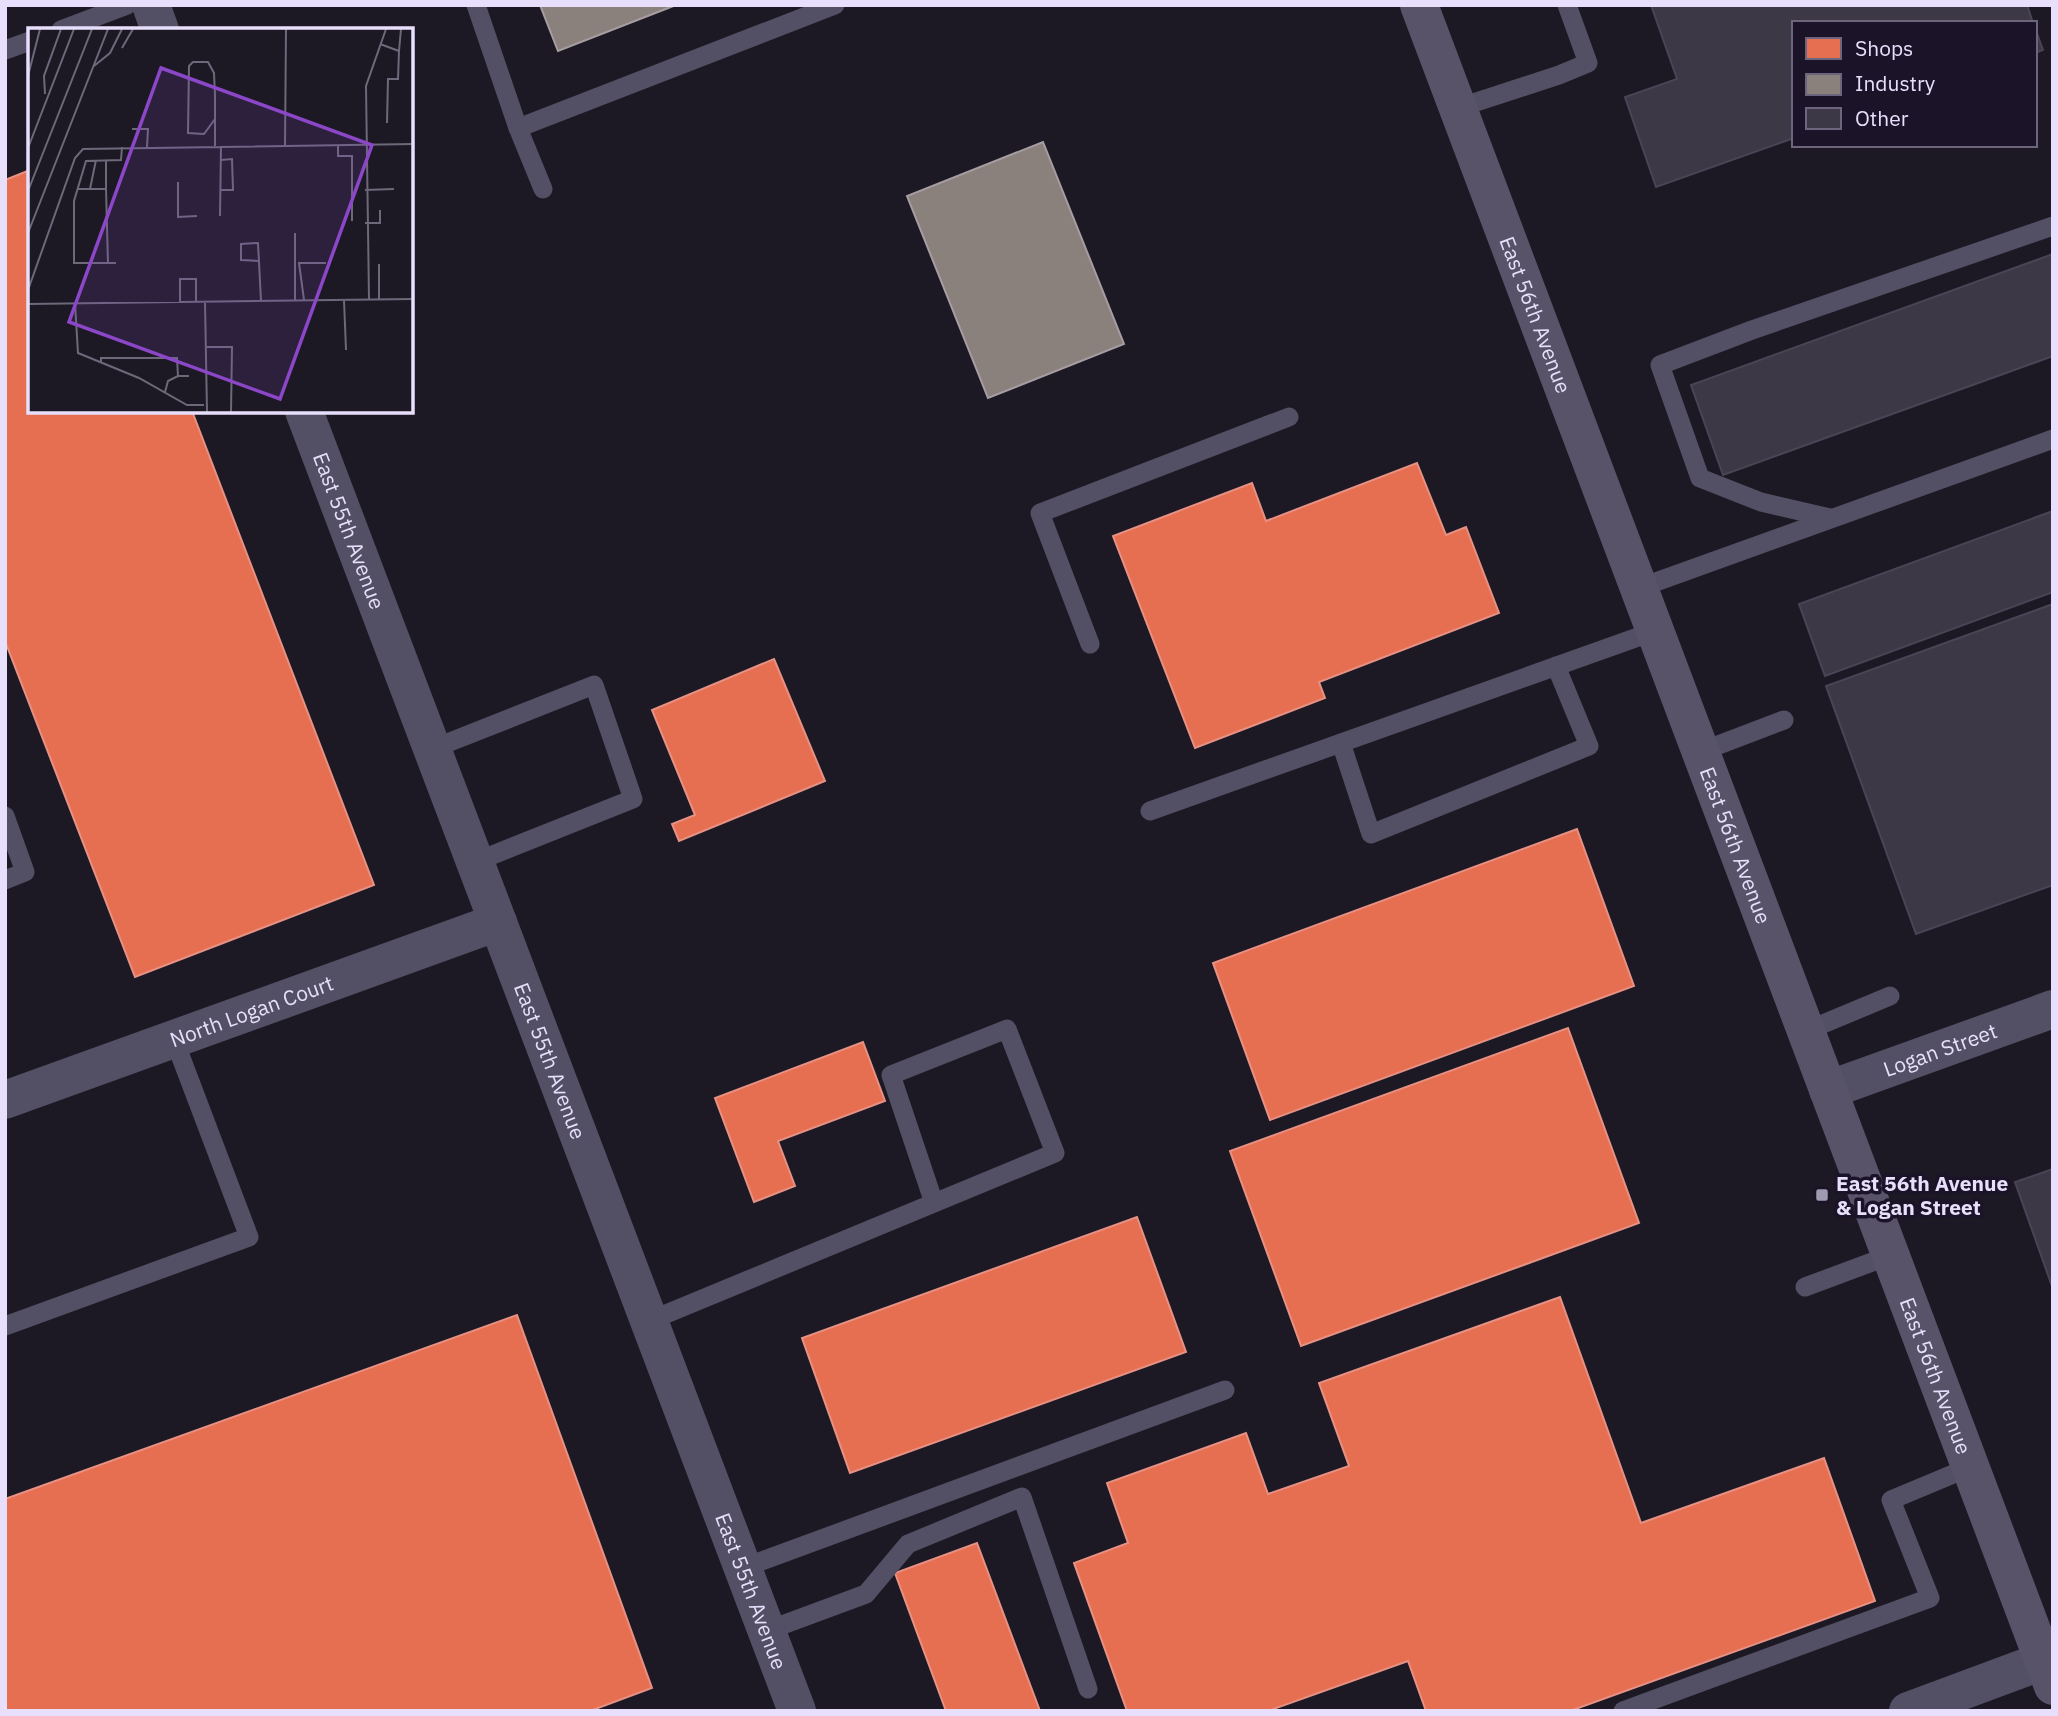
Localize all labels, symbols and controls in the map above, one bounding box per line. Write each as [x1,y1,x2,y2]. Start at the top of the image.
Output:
legend [1792,21,2037,147]
inset map [28,28,413,413]
text: Shops [1855,34,1913,62]
text: Industry [1855,69,1936,97]
text: Other [1855,104,1909,132]
street label: East 56th Avenue [1493,232,1578,397]
street label: East 55th Avenue [307,448,392,613]
street label: East 56th Avenue [1694,763,1778,928]
street label: North Logan Court [166,969,337,1053]
street label: East 55th Avenue [508,978,593,1143]
street label: Logan Street [1879,1016,2001,1083]
place label: East 56th Avenue & Logan Street [1836,1169,2009,1221]
marker: East 56th Avenue & Logan Street [1814,1187,1830,1203]
street label: East 56th Avenue [1894,1293,1978,1458]
street label: East 55th Avenue [709,1509,794,1673]

